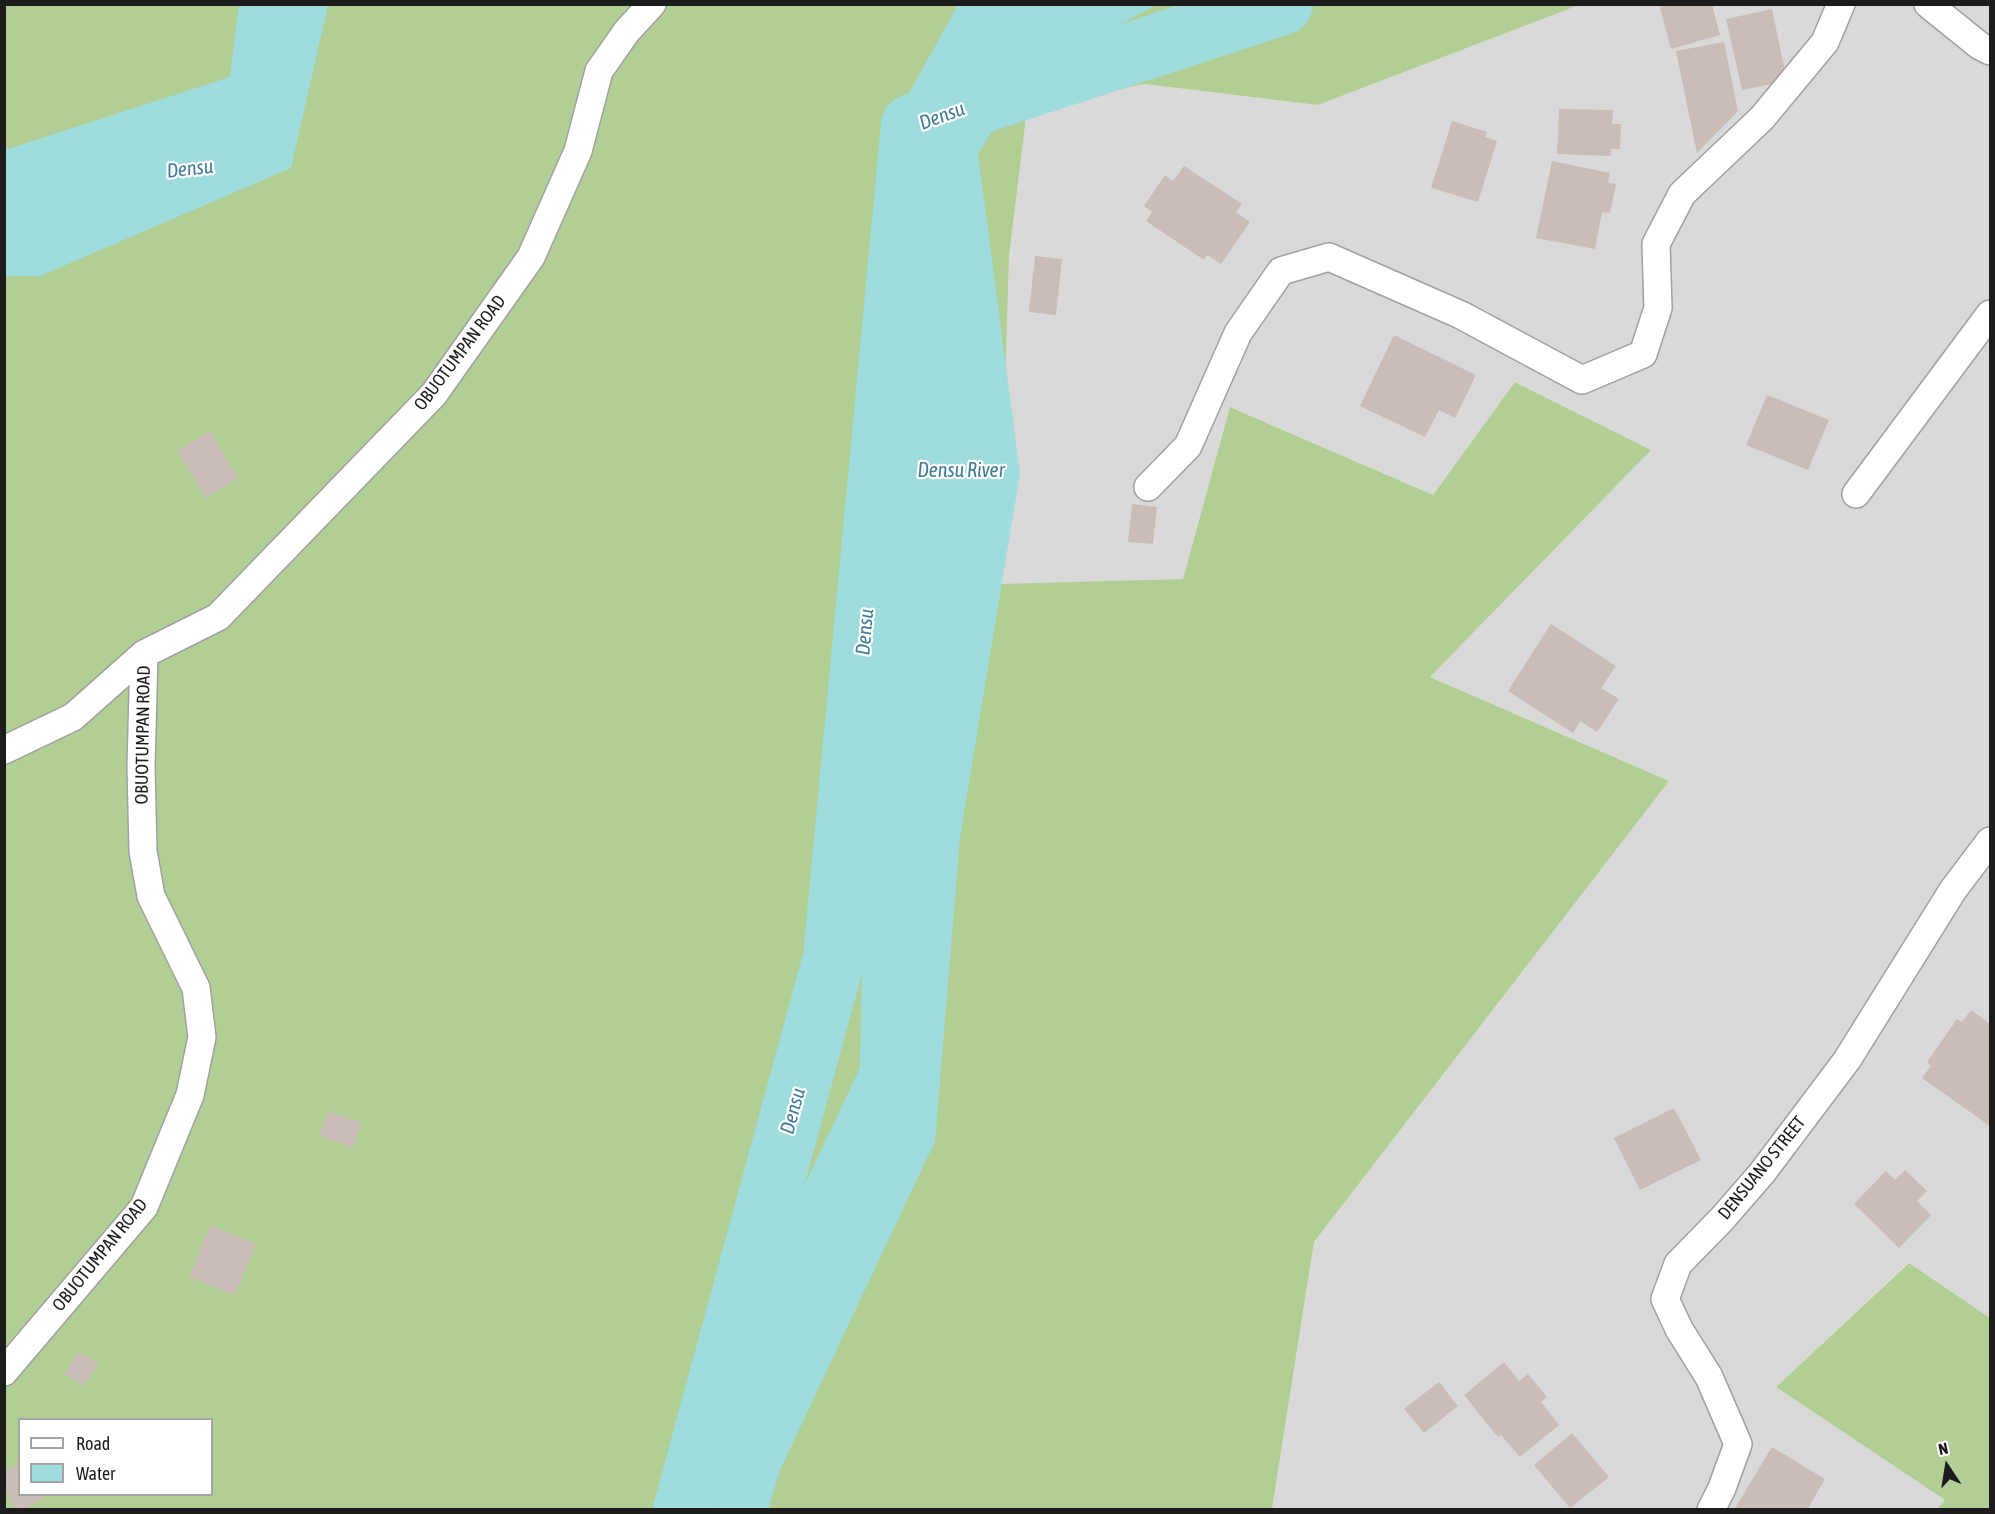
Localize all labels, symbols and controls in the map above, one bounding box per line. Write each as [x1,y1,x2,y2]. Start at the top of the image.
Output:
water label: Densu [916,97,968,135]
water label: Densu [166,155,214,183]
street label: OBUOTUMPAN ROAD [410,291,510,415]
water label: Densu River [917,459,1005,483]
water label: Densu [851,608,879,656]
street label: OBUOTUMPAN ROAD [131,666,155,804]
water label: Densu [775,1085,811,1137]
street label: DENSUANO STREET [1714,1112,1810,1224]
street label: OBUOTUMPAN ROAD [48,1194,152,1316]
legend [18,1418,213,1496]
text: Road [76,1433,110,1454]
north arrow [1917,1436,1977,1496]
text: N [1937,1439,1950,1458]
text: Water [76,1463,115,1484]

